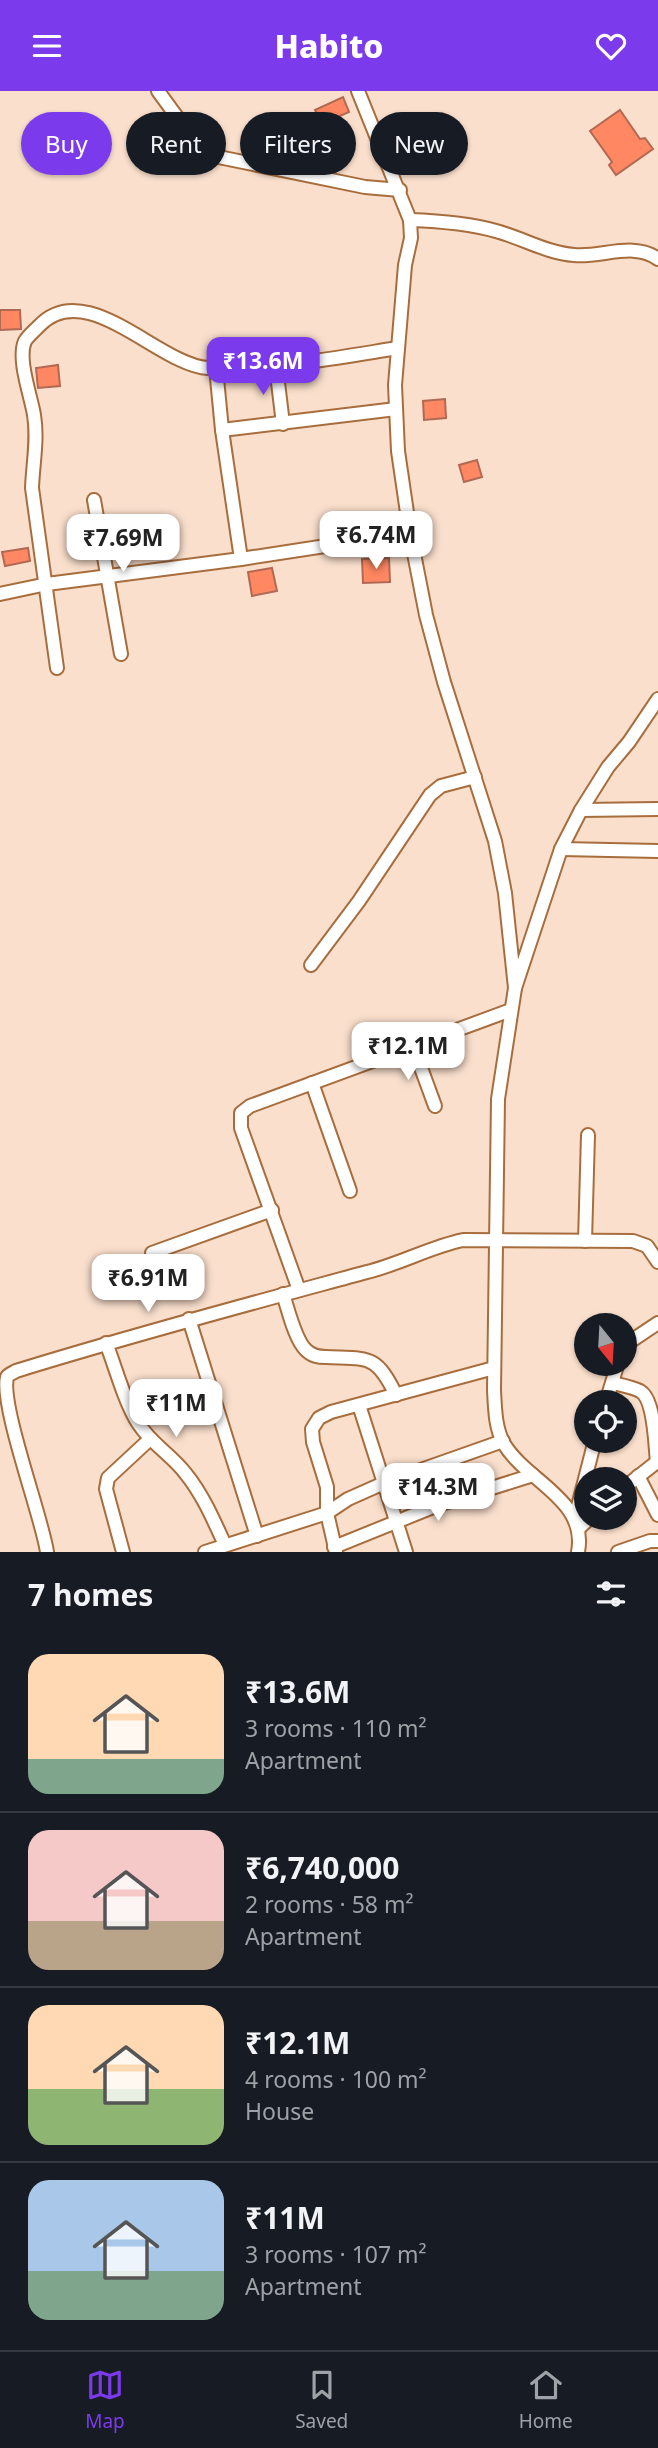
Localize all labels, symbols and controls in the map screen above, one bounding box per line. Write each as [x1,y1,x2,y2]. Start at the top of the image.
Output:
text: Habito [275,24,383,67]
icon: menu [28,27,66,65]
icon: heart [592,27,630,65]
chip: Buy [21,112,112,175]
chip: Rent [126,112,226,175]
chip: Filters [240,112,356,175]
chip: New [370,112,468,175]
pin: ₹13.6M [206,337,320,397]
text: ₹13.6M [223,344,303,376]
pin: ₹6.74M [319,511,433,571]
pin: ₹7.69M [66,515,180,574]
text: ₹6.74M [336,518,416,550]
text: ₹7.69M [83,521,163,553]
pin: ₹12.1M [351,1023,465,1082]
text: ₹12.1M [368,1029,448,1061]
pin: ₹6.91M [91,1255,205,1314]
text: ₹6.91M [108,1261,188,1293]
north arrow [574,1313,637,1375]
map controls [574,1313,637,1530]
pin: ₹11M [135,1379,217,1439]
text: ₹11M [145,1386,207,1418]
button: locate [574,1390,637,1453]
pin: ₹14.3M [381,1463,495,1523]
button: layers [574,1467,637,1530]
text: ₹14.3M [398,1470,478,1502]
text: 7 homes [28,1574,153,1615]
icon: filters [592,1575,630,1613]
text: ₹13.6M [245,1671,350,1712]
icon: home [84,1682,168,1766]
text: 3 rooms · 110 m² [245,1712,427,1744]
text: Apartment [245,1744,362,1776]
text: ₹6,740,000 [245,1847,399,1888]
icon: home [84,1858,168,1942]
text: 2 rooms · 58 m² [245,1888,414,1920]
text: Apartment [245,1920,362,1952]
text: ₹12.1M [245,2022,350,2063]
icon: home [84,2033,168,2117]
text: 4 rooms · 100 m² [245,2063,427,2095]
text: House [245,2095,314,2127]
text: ₹11M [245,2197,325,2238]
icon: home [84,2208,168,2292]
text: 3 rooms · 107 m² [245,2238,427,2270]
text: Apartment [245,2270,362,2302]
tab: Map [85,2366,125,2434]
tab: Saved [295,2366,348,2434]
tab: Home [519,2366,573,2434]

